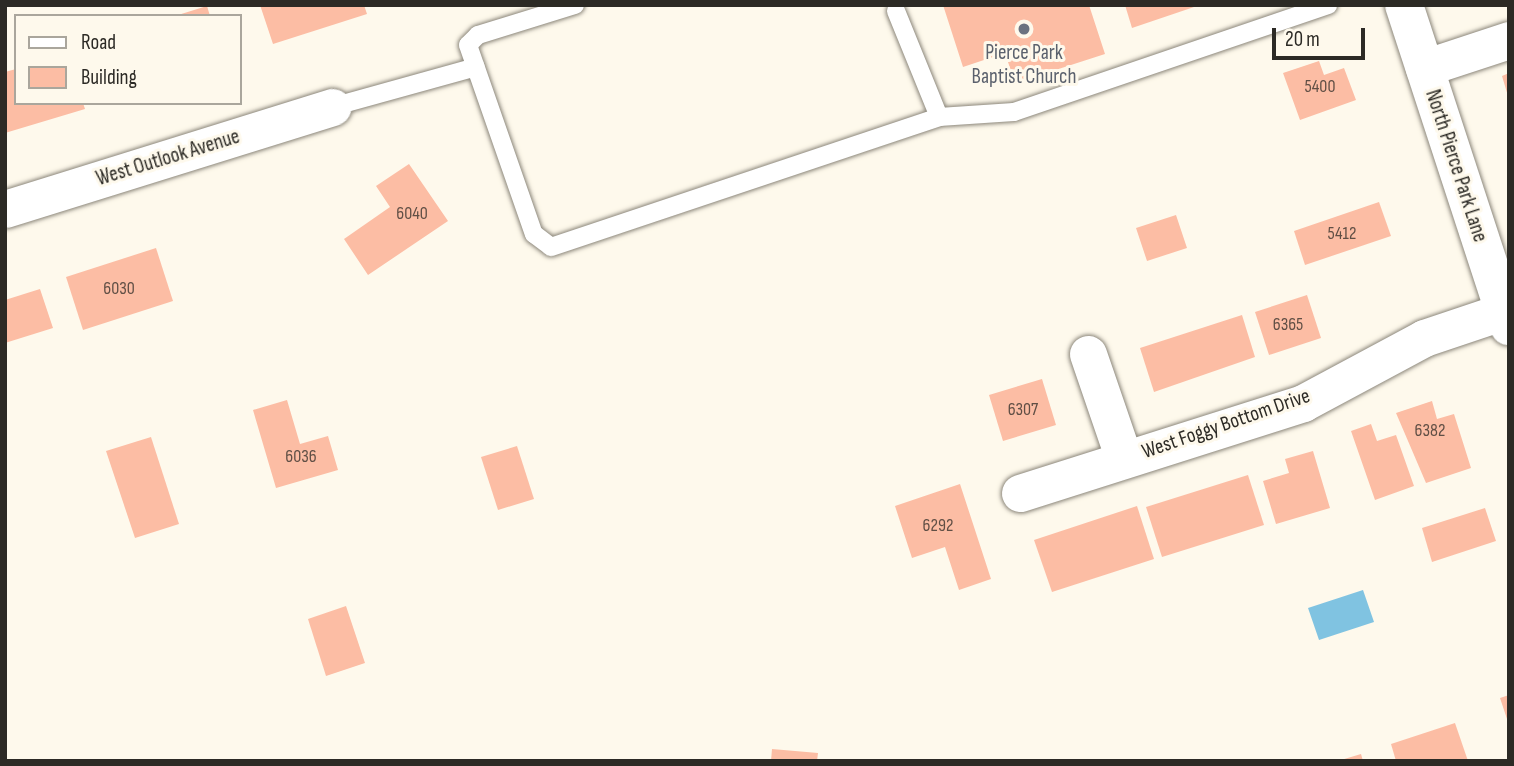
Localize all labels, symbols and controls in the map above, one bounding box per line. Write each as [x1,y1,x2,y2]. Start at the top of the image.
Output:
legend [14,14,242,105]
scale bar [1276,14,1369,58]
marker: Pierce Park Baptist Church [1016,21,1032,37]
text: 20 m [1285,27,1320,52]
text: Road [81,30,116,55]
place label: Pierce Park Baptist Church [972,40,1076,90]
text: Building [81,65,137,90]
house number: 5400 [1305,76,1335,98]
street label: North Pierce Park Lane [1419,87,1493,245]
street label: West Outlook Avenue [93,124,243,192]
house number: 6040 [396,203,428,225]
house number: 5412 [1328,223,1356,245]
house number: 6030 [103,278,135,300]
house number: 6365 [1273,314,1303,336]
street label: West Foggy Bottom Drive [1139,383,1313,465]
house number: 6307 [1008,399,1038,421]
house number: 6382 [1415,420,1445,442]
house number: 6036 [285,446,317,468]
house number: 6292 [923,515,953,537]

